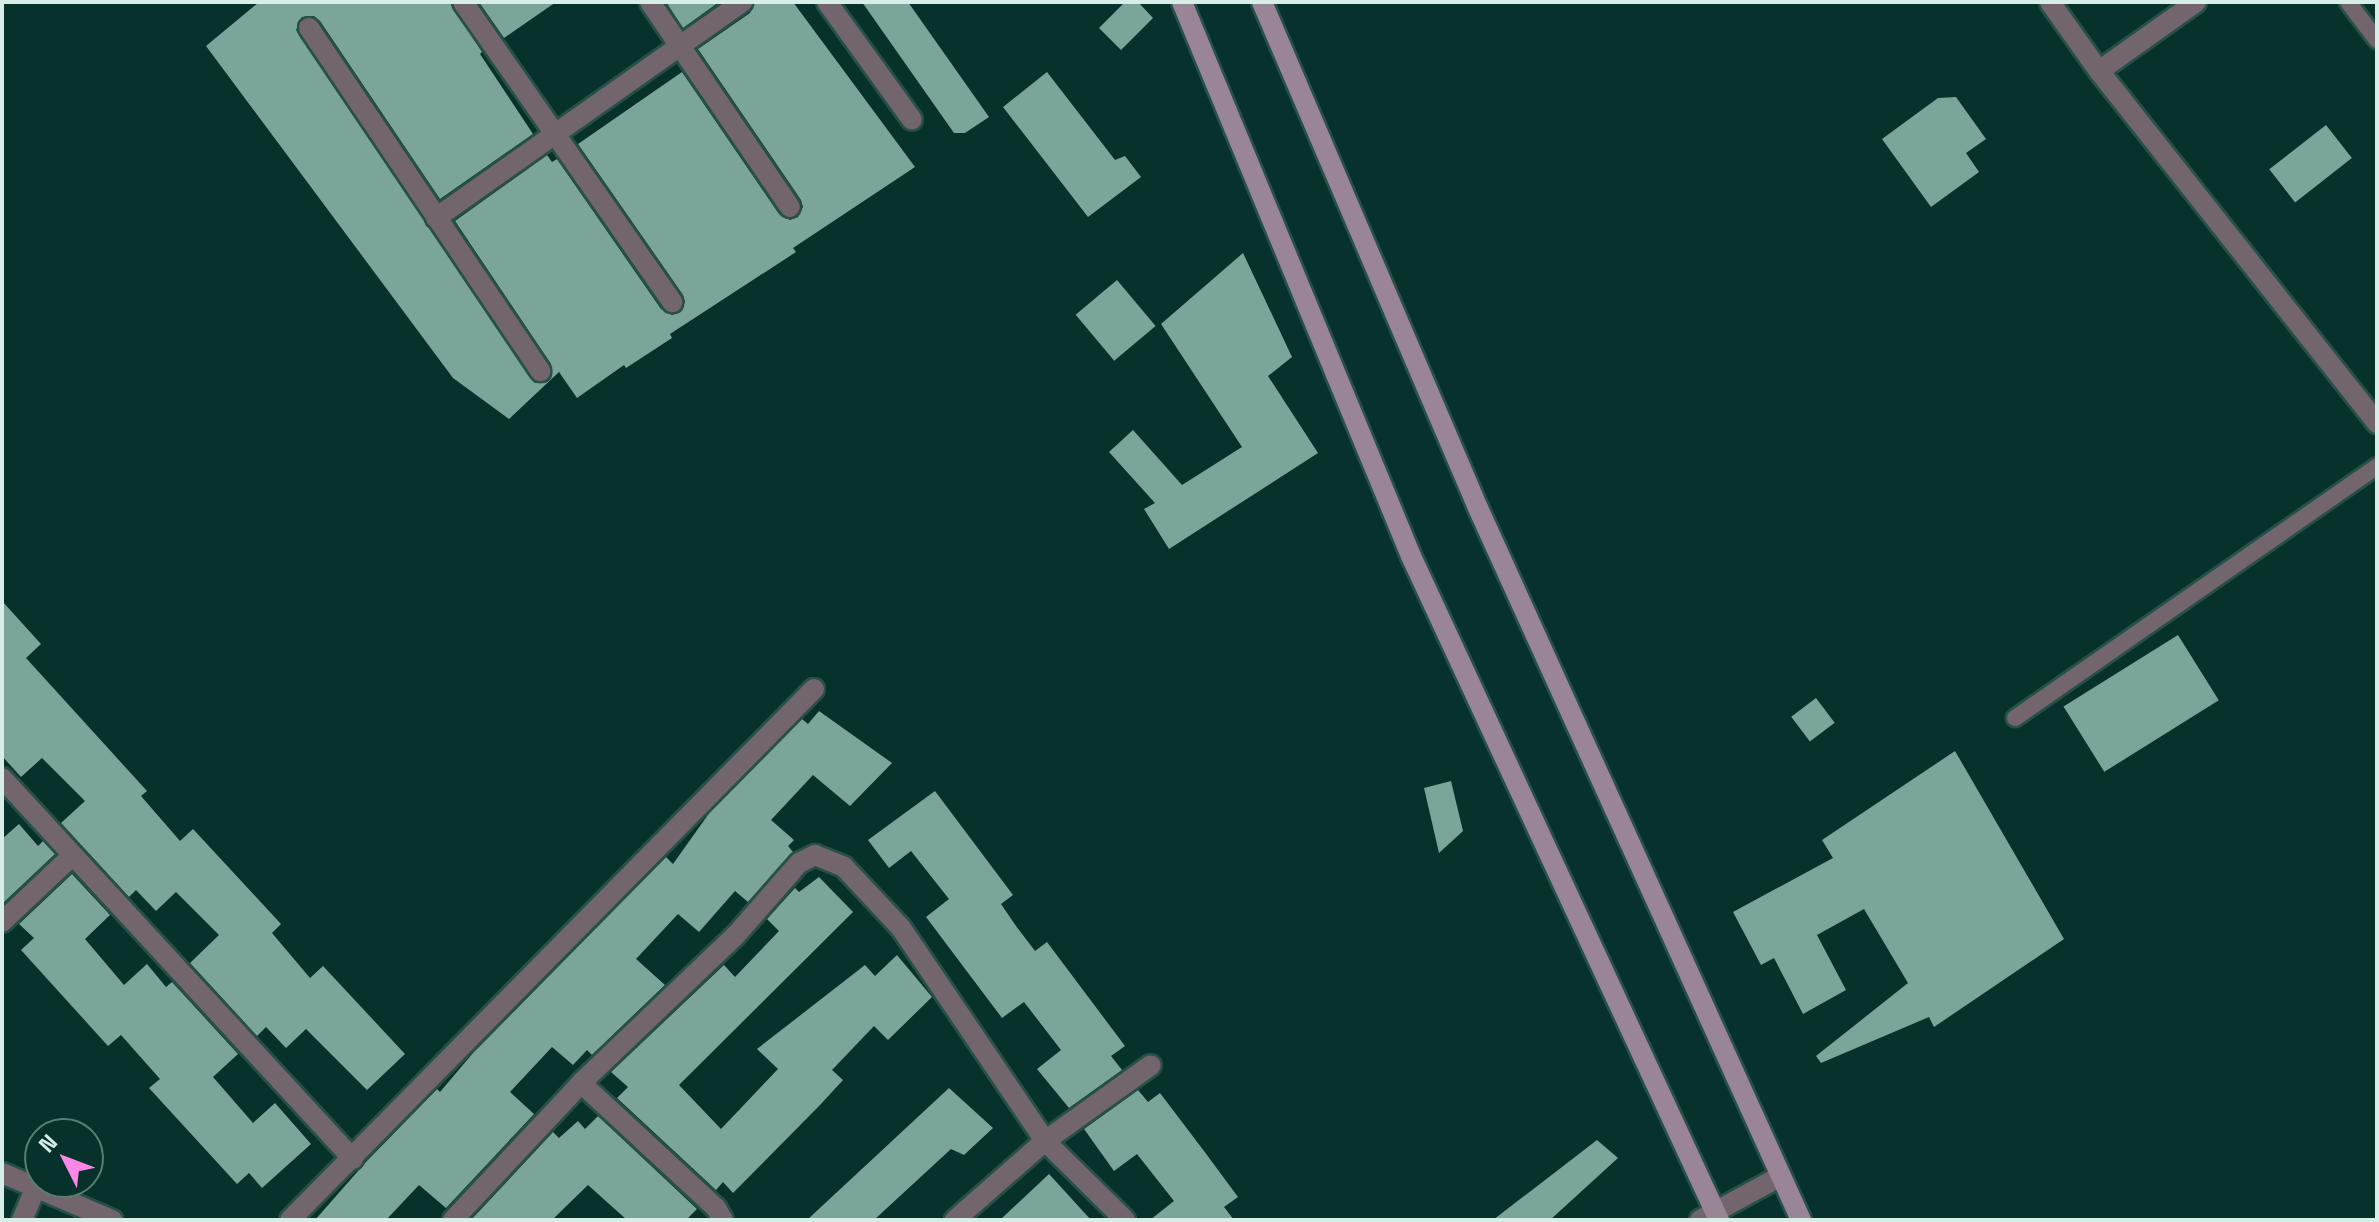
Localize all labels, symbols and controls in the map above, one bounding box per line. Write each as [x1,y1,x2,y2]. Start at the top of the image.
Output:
north arrow [24,1118,104,1198]
text: N [32,1128,63,1158]

